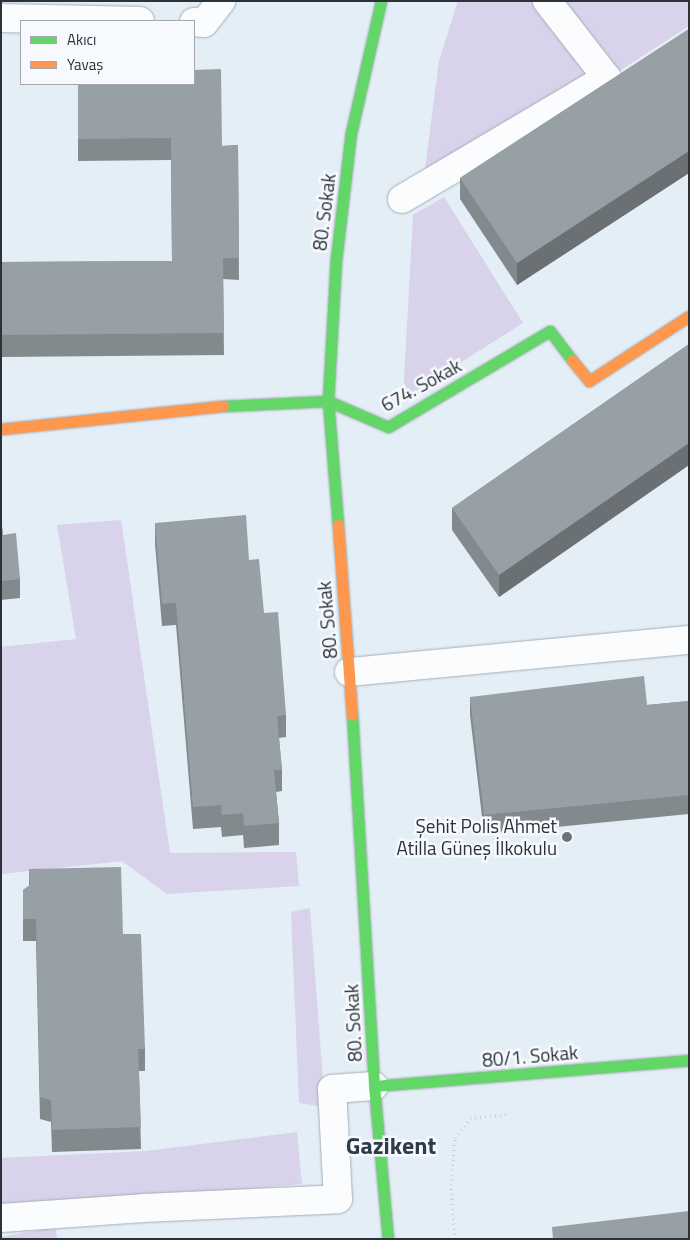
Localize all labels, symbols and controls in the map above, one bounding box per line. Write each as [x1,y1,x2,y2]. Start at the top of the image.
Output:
legend [20,20,195,85]
text: Akıcı [67,28,96,51]
text: Yavaş [67,53,103,76]
street label: 80. Sokak [308,172,340,252]
street label: 674. Sokak [377,354,465,416]
street label: 80. Sokak [312,580,342,660]
place label: Şehit Polis Ahmet Atilla Güneş İlkokulu [396,815,557,859]
marker: Şehit Polis Ahmet Atilla Güneş İlkokulu [561,831,573,843]
street label: 80. Sokak [340,984,366,1062]
street label: 80/1. Sokak [481,1040,579,1072]
district label: Gazikent [346,1132,436,1160]

